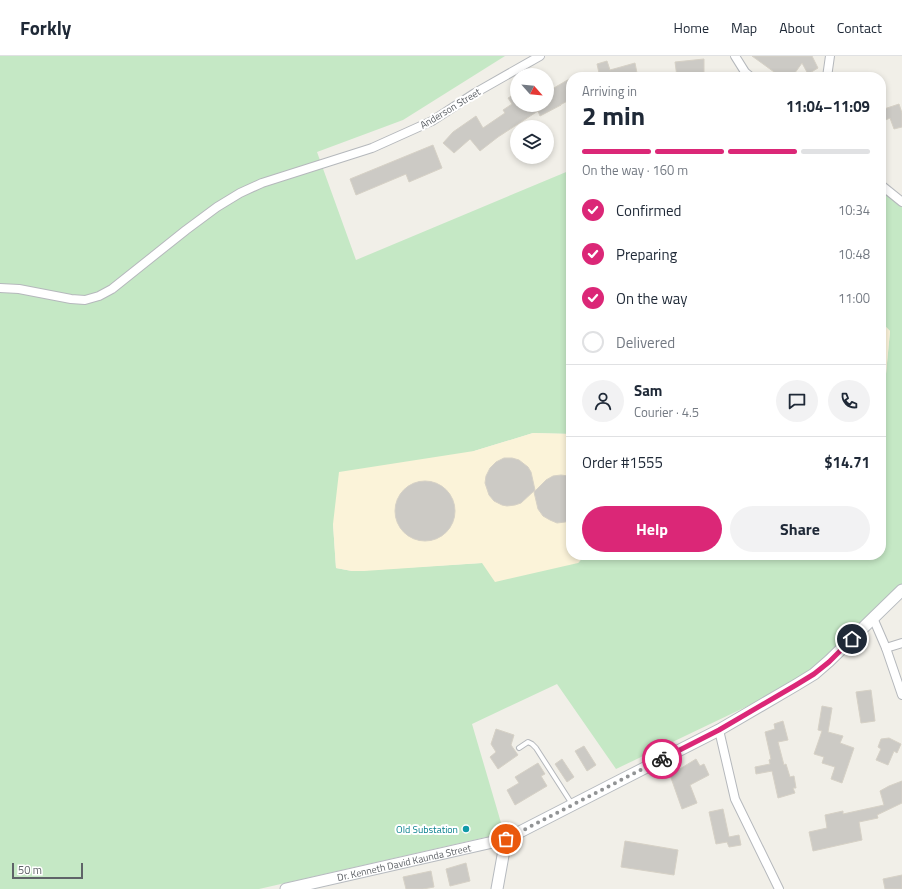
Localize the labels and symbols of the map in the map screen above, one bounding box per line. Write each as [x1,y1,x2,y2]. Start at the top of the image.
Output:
north arrow [510,68,554,112]
street label: Anderson Street [417,84,484,132]
pin [835,622,869,656]
courier [642,739,682,779]
place label: Old Substation [396,822,458,837]
pin [489,822,523,856]
marker: Old Substation [461,824,471,834]
street label: Dr. Kenneth David Kaunda Street [336,840,473,885]
scale bar [12,861,83,880]

